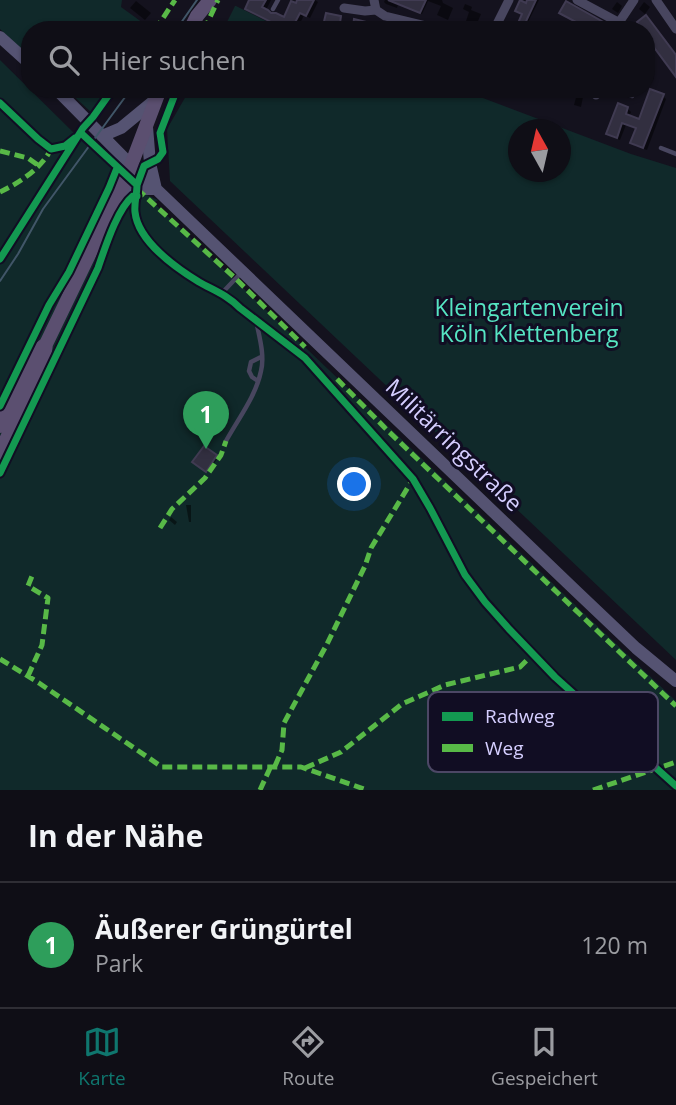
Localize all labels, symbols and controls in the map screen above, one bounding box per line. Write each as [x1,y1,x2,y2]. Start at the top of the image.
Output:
search box [21,21,655,98]
icon: search [45,41,83,79]
text: Hier suchen [101,42,246,78]
north arrow [508,119,571,182]
park label: Kleingartenverein Köln Klettenberg [434,291,624,349]
street label: Militärringstraße [379,371,530,518]
pin: 1 [183,391,229,449]
your location [337,467,371,501]
legend [428,692,658,772]
text: Radweg [485,703,555,729]
text: Weg [485,735,524,761]
text: In der Nähe [28,815,204,856]
text: Äußerer Grüngürtel [95,911,353,947]
text: 1 [44,929,58,961]
text: 120 m [581,929,648,961]
text: Park [95,947,143,979]
tab: Karte [78,1023,126,1091]
tab: Route [282,1023,335,1091]
tab: Gespeichert [491,1023,598,1091]

